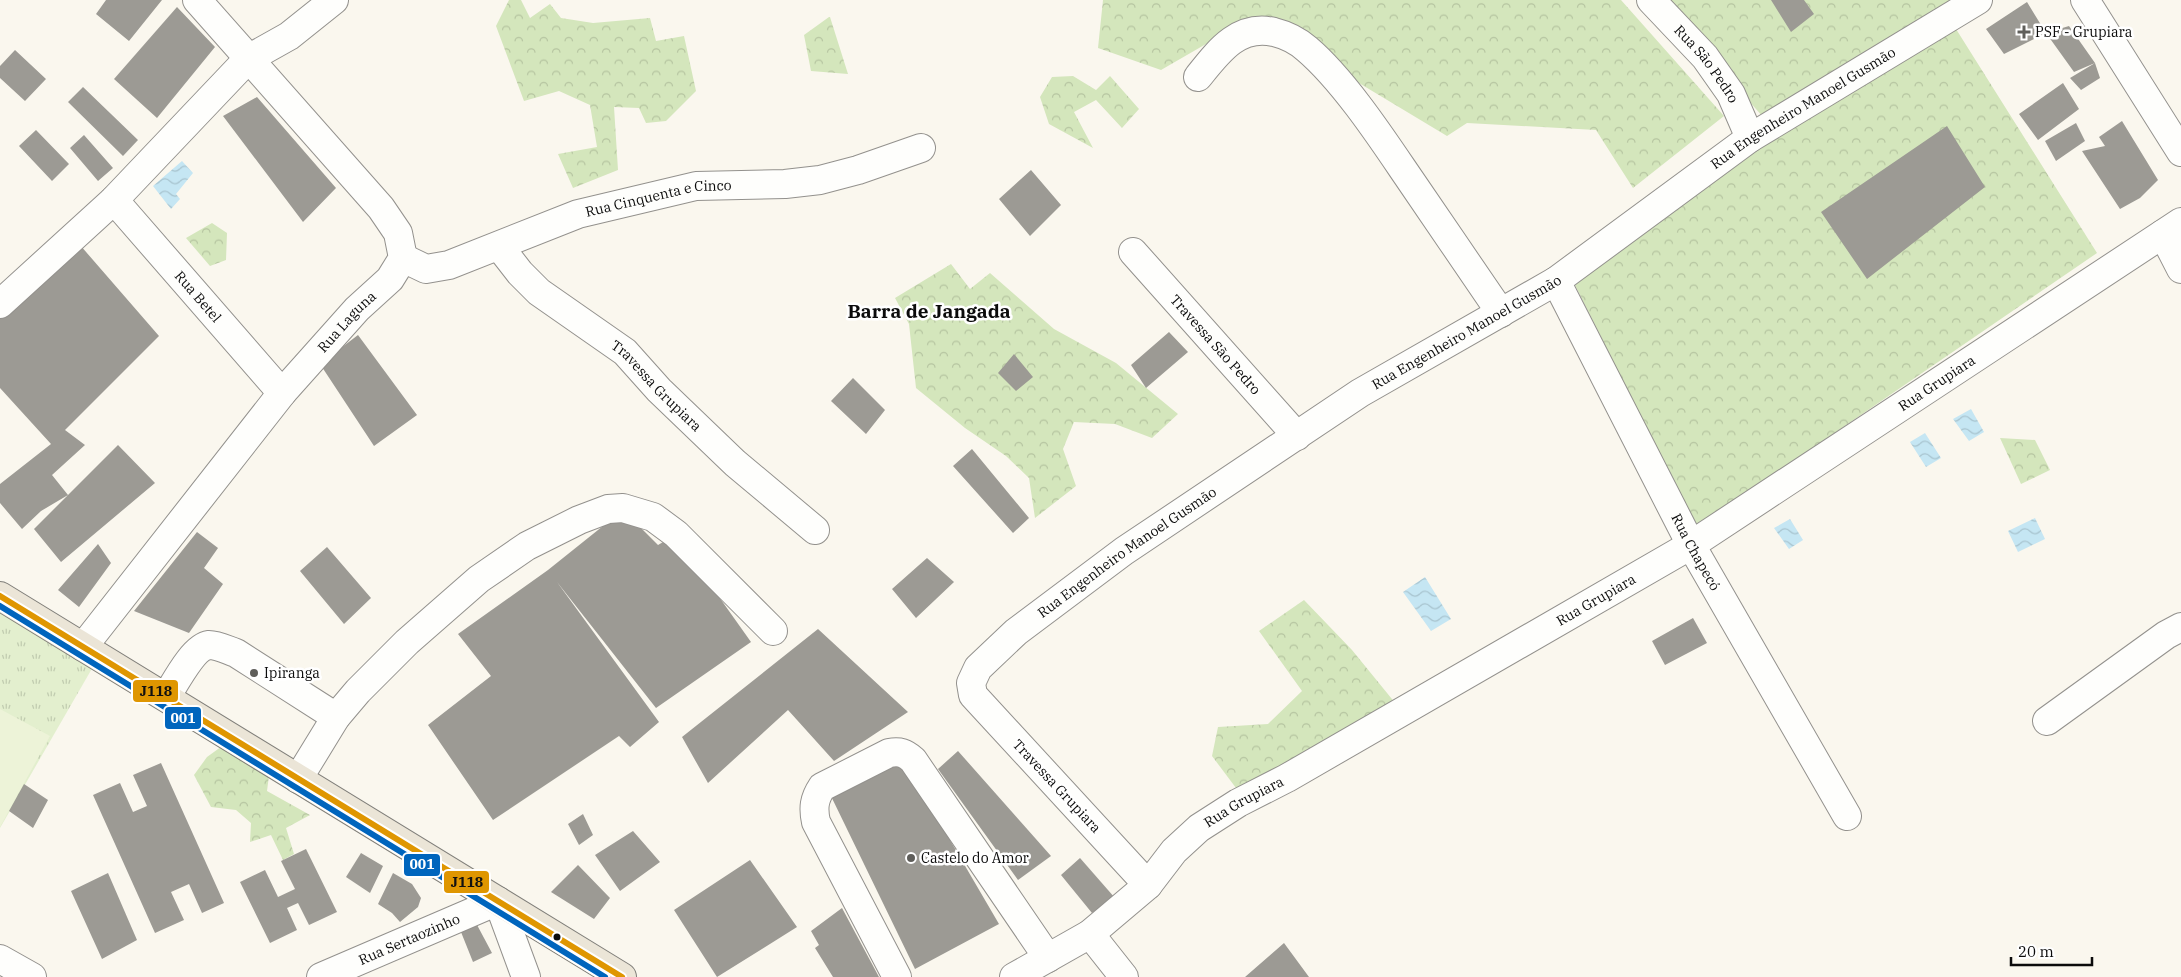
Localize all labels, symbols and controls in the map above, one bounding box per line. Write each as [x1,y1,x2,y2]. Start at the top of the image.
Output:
street label: Rua São Pedro [1670,21,1743,106]
place label: PSF - Grupiara [2035,23,2133,41]
marker: PSF - Grupiara [2017,25,2031,39]
street label: Rua Engenheiro Manoel Gusmão [1707,43,1899,173]
street label: Rua Cinquenta e Cinco [584,176,732,221]
street label: Rua Betel [171,267,225,326]
street label: Rua Engenheiro Manoel Gusmão [1369,271,1565,393]
street label: Rua Laguna [314,287,380,356]
street label: Travessa São Pedro [1166,291,1265,398]
district label: Barra de Jangada [847,299,1011,323]
street label: Travessa Grupiara [608,336,706,435]
street label: Rua Grupiara [1895,351,1979,415]
street label: Rua Engenheiro Manoel Gusmão [1034,483,1220,622]
street label: Rua Chapecó [1667,510,1724,594]
street label: Rua Grupiara [1553,570,1639,630]
place label: Ipiranga [264,664,320,682]
marker: Ipiranga [248,667,260,679]
line badge: J118 [132,679,179,703]
text: J118 [140,682,172,700]
line badge: 001 [164,706,202,730]
text: 001 [170,709,196,727]
street label: Travessa Grupiara [1009,735,1105,837]
street label: Rua Grupiara [1201,772,1287,831]
place label: Castelo do Amor [921,849,1030,867]
marker: Castelo do Amor [905,852,917,864]
line badge: 001 [403,853,441,877]
text: 001 [409,855,435,873]
line badge: J118 [443,870,490,894]
text: J118 [451,873,483,891]
street label: Rua Sertaozinho [356,909,463,969]
unlabelled marker [552,932,562,942]
scale bar [2011,934,2092,966]
text: 20 m [2018,942,2054,961]

